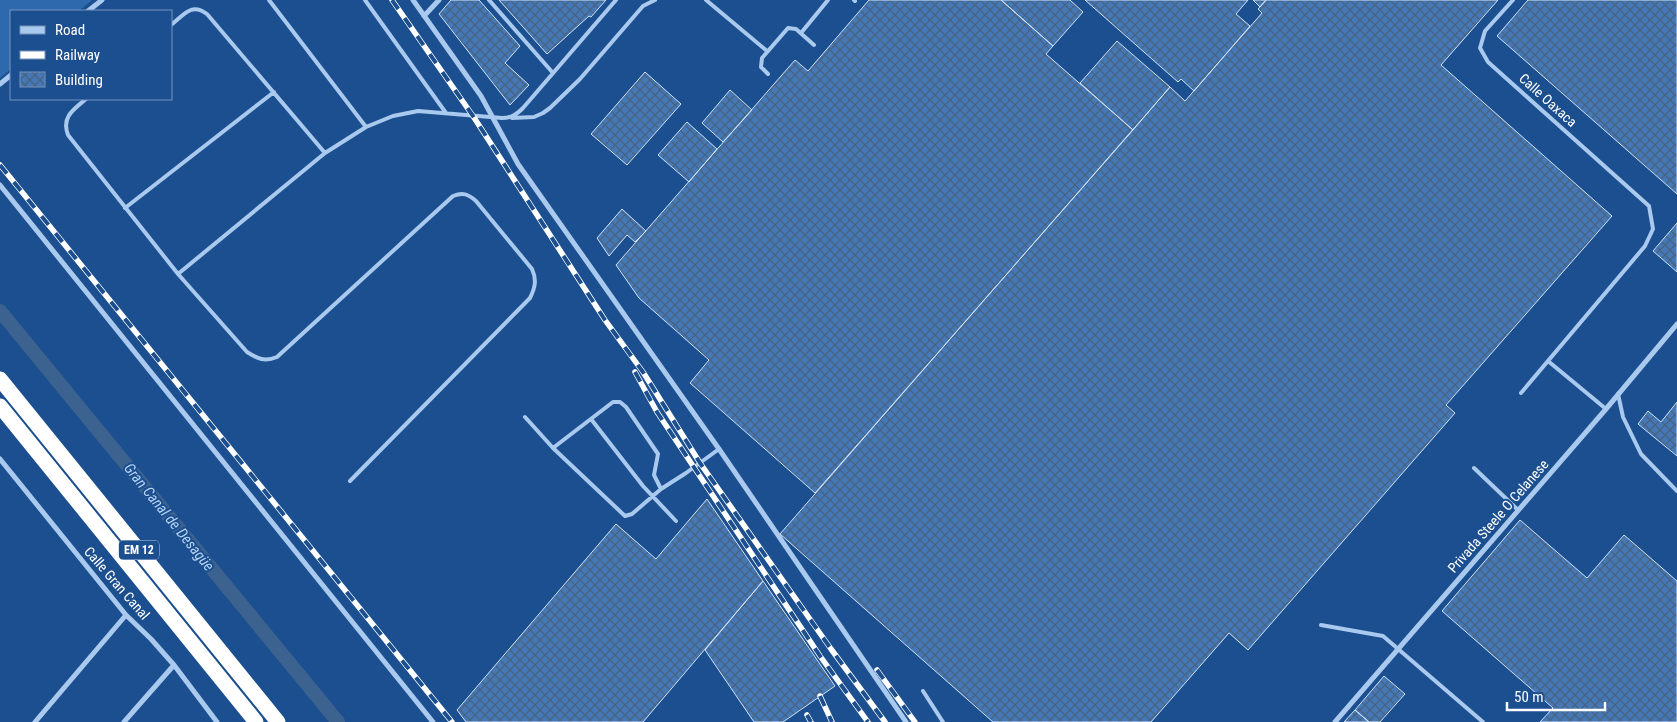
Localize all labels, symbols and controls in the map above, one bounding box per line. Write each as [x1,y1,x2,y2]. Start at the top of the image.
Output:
legend [10,10,172,100]
text: Road [55,21,85,39]
text: Railway [55,46,100,64]
street label: Calle Oaxaca [1516,70,1580,130]
text: Building [55,71,103,89]
street label: Privada Steele O Celanese [1445,456,1552,576]
water label: Gran Canal de Desagüe [120,460,218,575]
road number: EM 12 [119,540,159,560]
street label: Calle Gran Canal [81,543,153,623]
scale bar [1507,680,1604,712]
text: 50 m [1514,688,1544,706]

